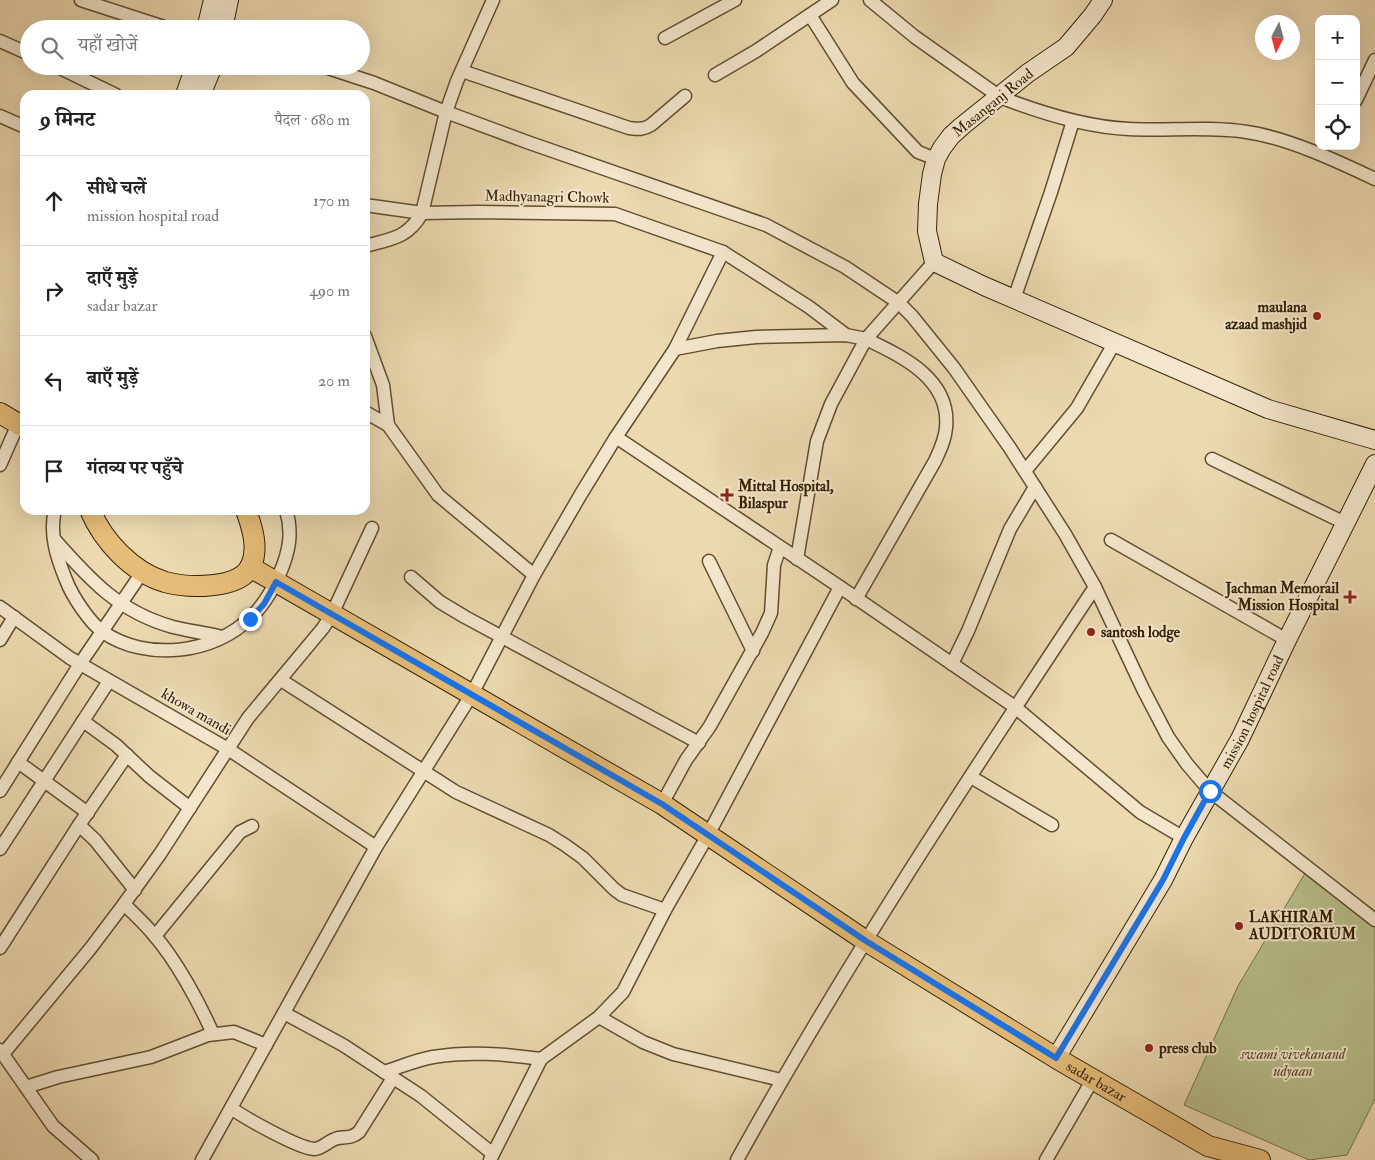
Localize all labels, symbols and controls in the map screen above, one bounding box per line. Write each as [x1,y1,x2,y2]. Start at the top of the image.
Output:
north arrow [1255,15,1300,60]
map controls [1315,15,1360,150]
button: + [1315,15,1360,60]
search box [20,20,370,75]
text: यहाँ खोजें [78,33,138,57]
icon: search [38,34,66,62]
button: − [1315,60,1360,105]
street label: Masanganj Road [949,64,1038,141]
button: locate [1315,105,1360,150]
text: 9 मिनट [40,106,95,133]
text: पैदल · 680 m [274,110,350,130]
text: सीधे चलें [87,176,146,200]
street label: Madhyanagri Chowk [484,186,610,208]
icon: ahead [40,187,68,215]
text: 170 m [313,191,350,211]
text: mission hospital road [87,206,219,226]
text: दाएँ मुड़ें [87,266,138,290]
icon: right [40,277,68,305]
text: 490 m [309,281,350,301]
text: sadar bazar [87,296,158,316]
place label: maulana azaad mashjid [1225,298,1308,334]
marker: maulana azaad mashjid [1311,310,1323,322]
text: बाएँ मुड़ें [87,366,138,390]
icon: left [40,367,68,395]
text: 20 m [318,371,350,391]
text: गंतव्य पर पहुँचे [87,456,183,480]
icon: arrive [40,457,68,485]
place label: Mittal Hospital, Bilaspur [737,477,834,514]
marker: Mittal Hospital, Bilaspur [720,488,734,502]
place label: Jachman Memorail Mission Hospital [1225,579,1339,616]
marker: Jachman Memorail Mission Hospital [1343,590,1357,604]
route end [239,608,262,631]
place label: santosh lodge [1101,623,1181,643]
marker: santosh lodge [1085,626,1097,638]
street label: mission hospital road [1216,652,1288,772]
street label: khowa mandi [158,684,234,740]
route start [1199,780,1222,803]
place label: LAKHIRAM AUDITORIUM [1248,908,1356,944]
marker: LAKHIRAM AUDITORIUM [1233,920,1245,932]
place label: press club [1158,1039,1217,1059]
marker: press club [1143,1042,1155,1054]
park label: swami vivekanand udyaan [1240,1045,1347,1081]
street label: sadar bazar [1063,1057,1130,1106]

